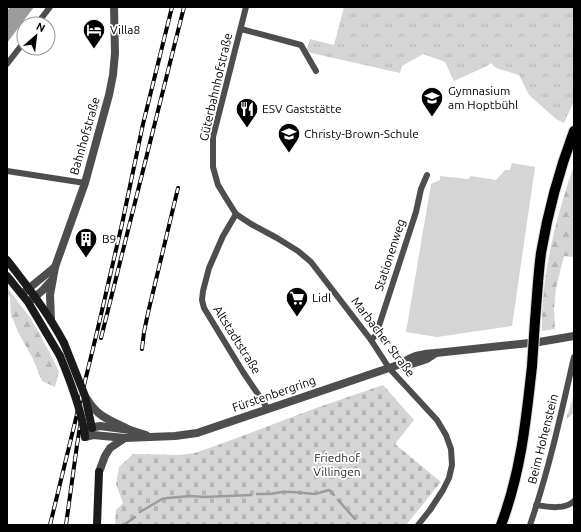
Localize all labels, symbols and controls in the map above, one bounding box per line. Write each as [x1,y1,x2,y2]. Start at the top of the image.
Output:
north arrow [16,16,56,56]
hotel icon: Villa8 [81,17,107,50]
text: N [34,20,47,34]
place label: Villa8 [110,23,140,36]
street label: Güterbahnhofstraße [197,32,234,142]
place label: Gymnasium am Hoptbühl [448,84,518,111]
school or university icon: Gymnasium am Hoptbühl [419,85,445,118]
street label: Bahnhofstraße [67,95,102,176]
restaurant icon: ESV Gaststätte [234,96,260,129]
place label: ESV Gaststätte [262,102,342,115]
school or university icon: Christy-Brown-Schule [276,121,302,154]
place label: Christy-Brown-Schule [304,127,419,140]
street label: Stationenweg [372,217,407,292]
building icon: B9 [73,226,99,259]
place label: B9 [102,232,116,245]
supermarket icon: Lidl [284,285,310,318]
place label: Lidl [312,291,331,304]
street label: Marbacher Straße [349,294,418,379]
street label: Altstadtstraße [211,303,264,376]
street label: Fürstenbergring [230,373,317,414]
street label: Beim Hohenstein [525,393,560,485]
park label: Friedhof Villingen [313,451,361,478]

